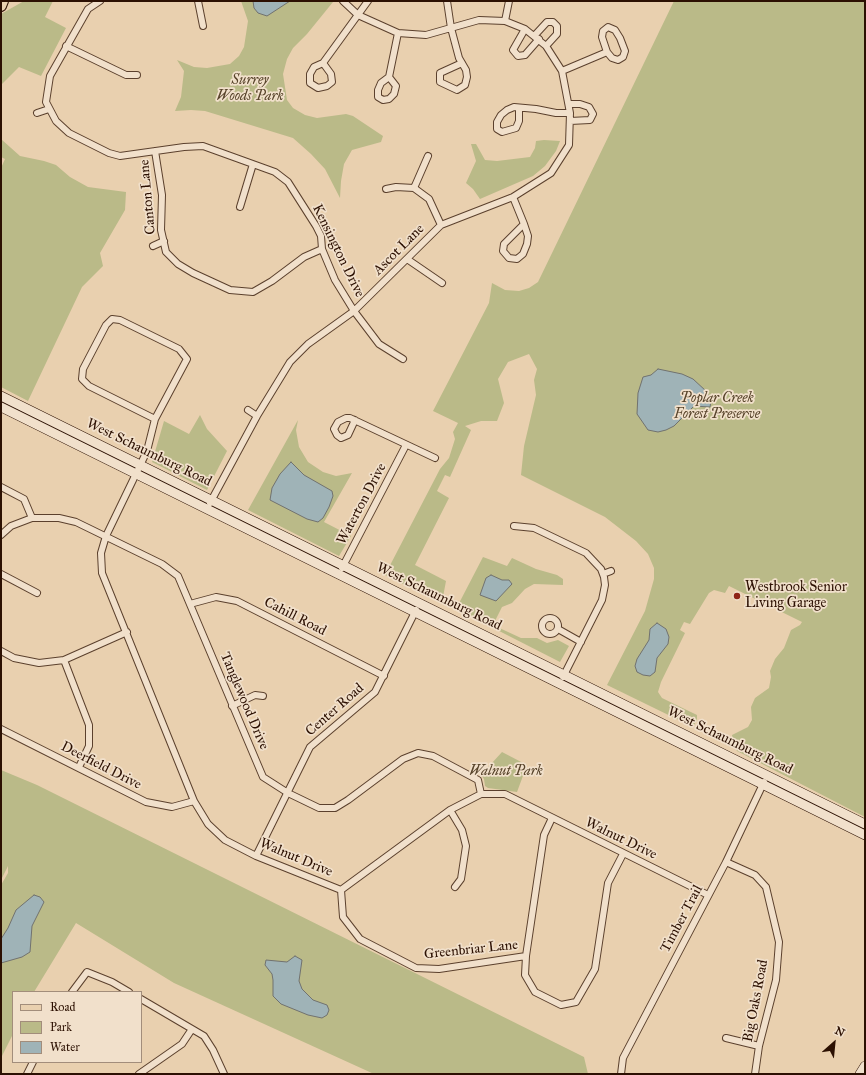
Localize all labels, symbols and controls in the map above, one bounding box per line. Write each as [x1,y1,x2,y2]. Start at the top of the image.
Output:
park label: Surrey Woods Park [217,73,283,106]
street label: Canton Lane [136,159,160,235]
street label: Kensington Drive [308,202,368,300]
street label: Ascot Lane [370,221,428,279]
park label: Poplar Creek Forest Preserve [674,391,760,424]
street label: West Schaumburg Road [84,415,214,491]
street label: Waterton Drive [334,460,390,548]
street label: West Schaumburg Road [374,559,504,635]
place label: Westbrook Senior Living Garage [745,580,847,612]
marker: Westbrook Senior Living Garage [732,591,742,601]
street label: Cahill Road [261,594,329,640]
street label: Tanglewood Drive [216,650,272,752]
street label: Center Road [302,680,368,740]
street label: West Schaumburg Road [665,703,795,779]
street label: Deerfield Drive [58,739,144,793]
park label: Walnut Park [469,764,543,780]
street label: Walnut Drive [582,814,660,864]
street label: Walnut Drive [257,835,335,881]
street label: Timber Trail [657,882,707,956]
street label: Greenbriar Lane [423,937,519,963]
street label: Big Oaks Road [740,958,772,1044]
legend [12,991,142,1063]
text: Road [50,1000,76,1014]
text: Park [50,1020,72,1034]
north arrow [814,1023,854,1063]
text: N [833,1024,847,1040]
text: Water [50,1040,80,1054]

